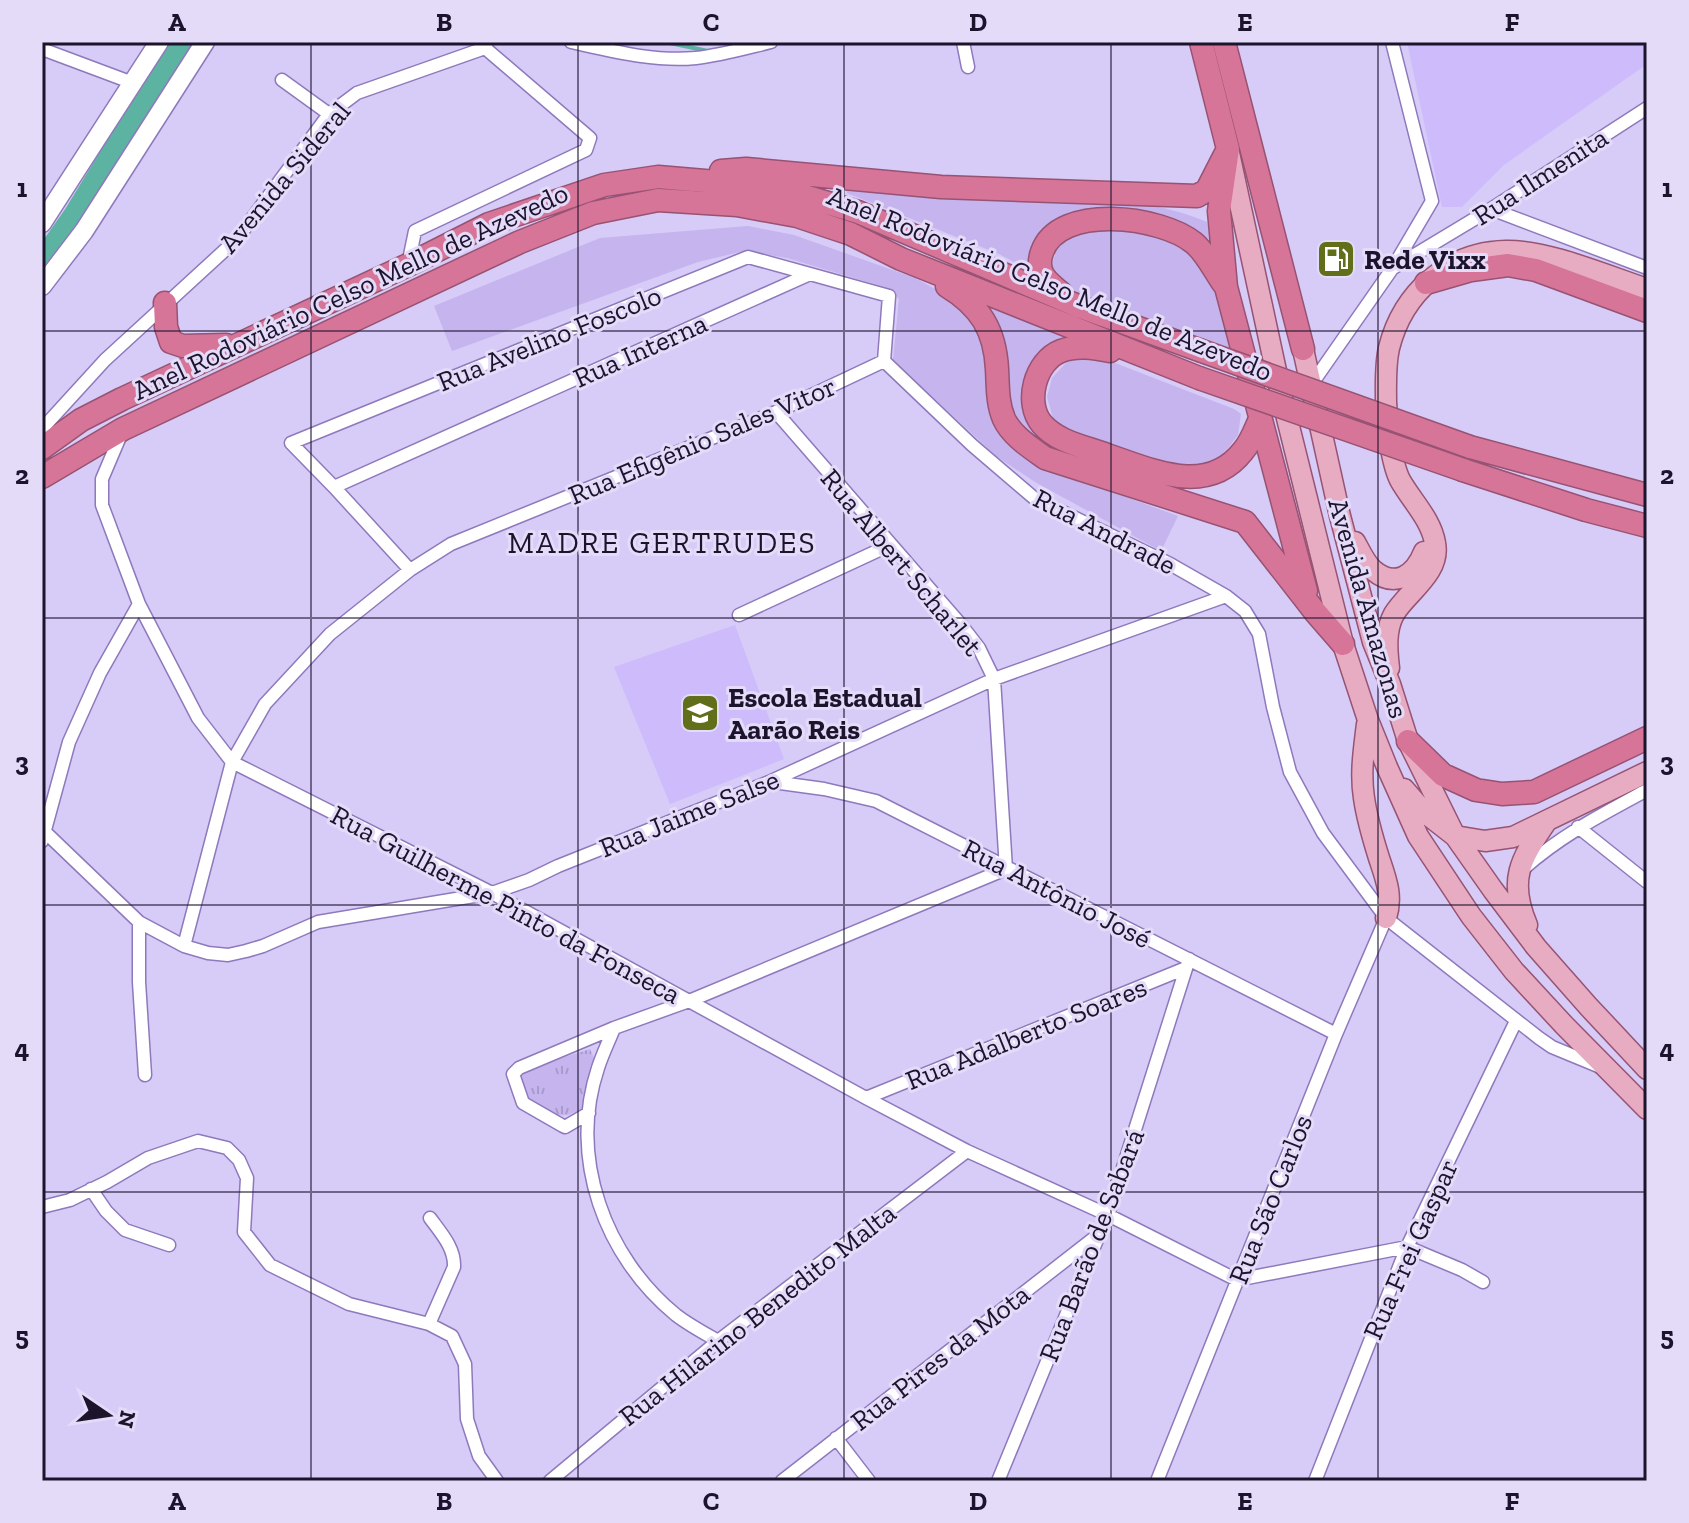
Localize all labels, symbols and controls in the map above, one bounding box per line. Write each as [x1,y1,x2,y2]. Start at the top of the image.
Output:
text: A [168,6,186,38]
text: B [436,6,452,38]
text: C [703,6,719,38]
text: D [969,6,987,38]
text: E [1237,6,1253,38]
text: F [1505,6,1520,38]
street label: Avenida Sideral [212,95,357,260]
street label: Rua Ilmenita [1467,120,1614,232]
text: 1 [17,172,28,204]
text: 1 [1662,172,1673,204]
street label: Anel Rodoviário Celso Mello de Azevedo [127,176,573,407]
street label: Anel Rodoviário Celso Mello de Azevedo [823,179,1277,388]
fuel station icon: Rede Vixx [1315,238,1357,280]
place label: Rede Vixx [1364,243,1486,276]
street label: Rua Avelino Foscolo [432,278,666,398]
street label: Rua Interna [568,306,713,395]
street label: Rua Efigênio Sales Vitor [564,369,841,512]
text: 2 [15,459,29,491]
text: 2 [1660,459,1674,491]
street label: Rua Albert Scharlet [814,462,990,663]
street label: Rua Andrade [1028,481,1181,581]
street label: Avenida Amazonas [1321,494,1416,722]
district label: MADRE GERTRUDES [508,525,817,561]
place label: Escola Estadual Aarão Reis [728,681,922,746]
school or university icon: Escola Estadual Aarão Reis [679,692,721,734]
text: 3 [15,746,29,778]
text: 3 [1660,746,1674,778]
street label: Rua Jaime Salse [595,762,784,864]
street label: Rua Guilherme Pinto da Fonseca [325,798,687,1011]
street label: Rua Antônio José [957,832,1156,955]
street label: Rua Adalberto Soares [901,970,1152,1097]
text: 4 [15,1033,30,1065]
text: 4 [1660,1033,1675,1065]
street label: Rua São Carlos [1222,1110,1319,1288]
street label: Rua Barão de Sabará [1032,1124,1151,1366]
street label: Rua Frei Gaspar [1356,1154,1465,1344]
street label: Rua Hilarino Benedito Malta [612,1196,903,1433]
street label: Rua Pires da Mota [844,1277,1037,1437]
text: 5 [15,1320,29,1352]
text: 5 [1660,1320,1674,1352]
north arrow [68,1375,148,1455]
text: N [112,1408,142,1431]
text: A [168,1485,186,1517]
text: B [436,1485,452,1517]
text: C [703,1485,719,1517]
text: D [969,1485,987,1517]
text: E [1237,1485,1253,1517]
text: F [1505,1485,1520,1517]

